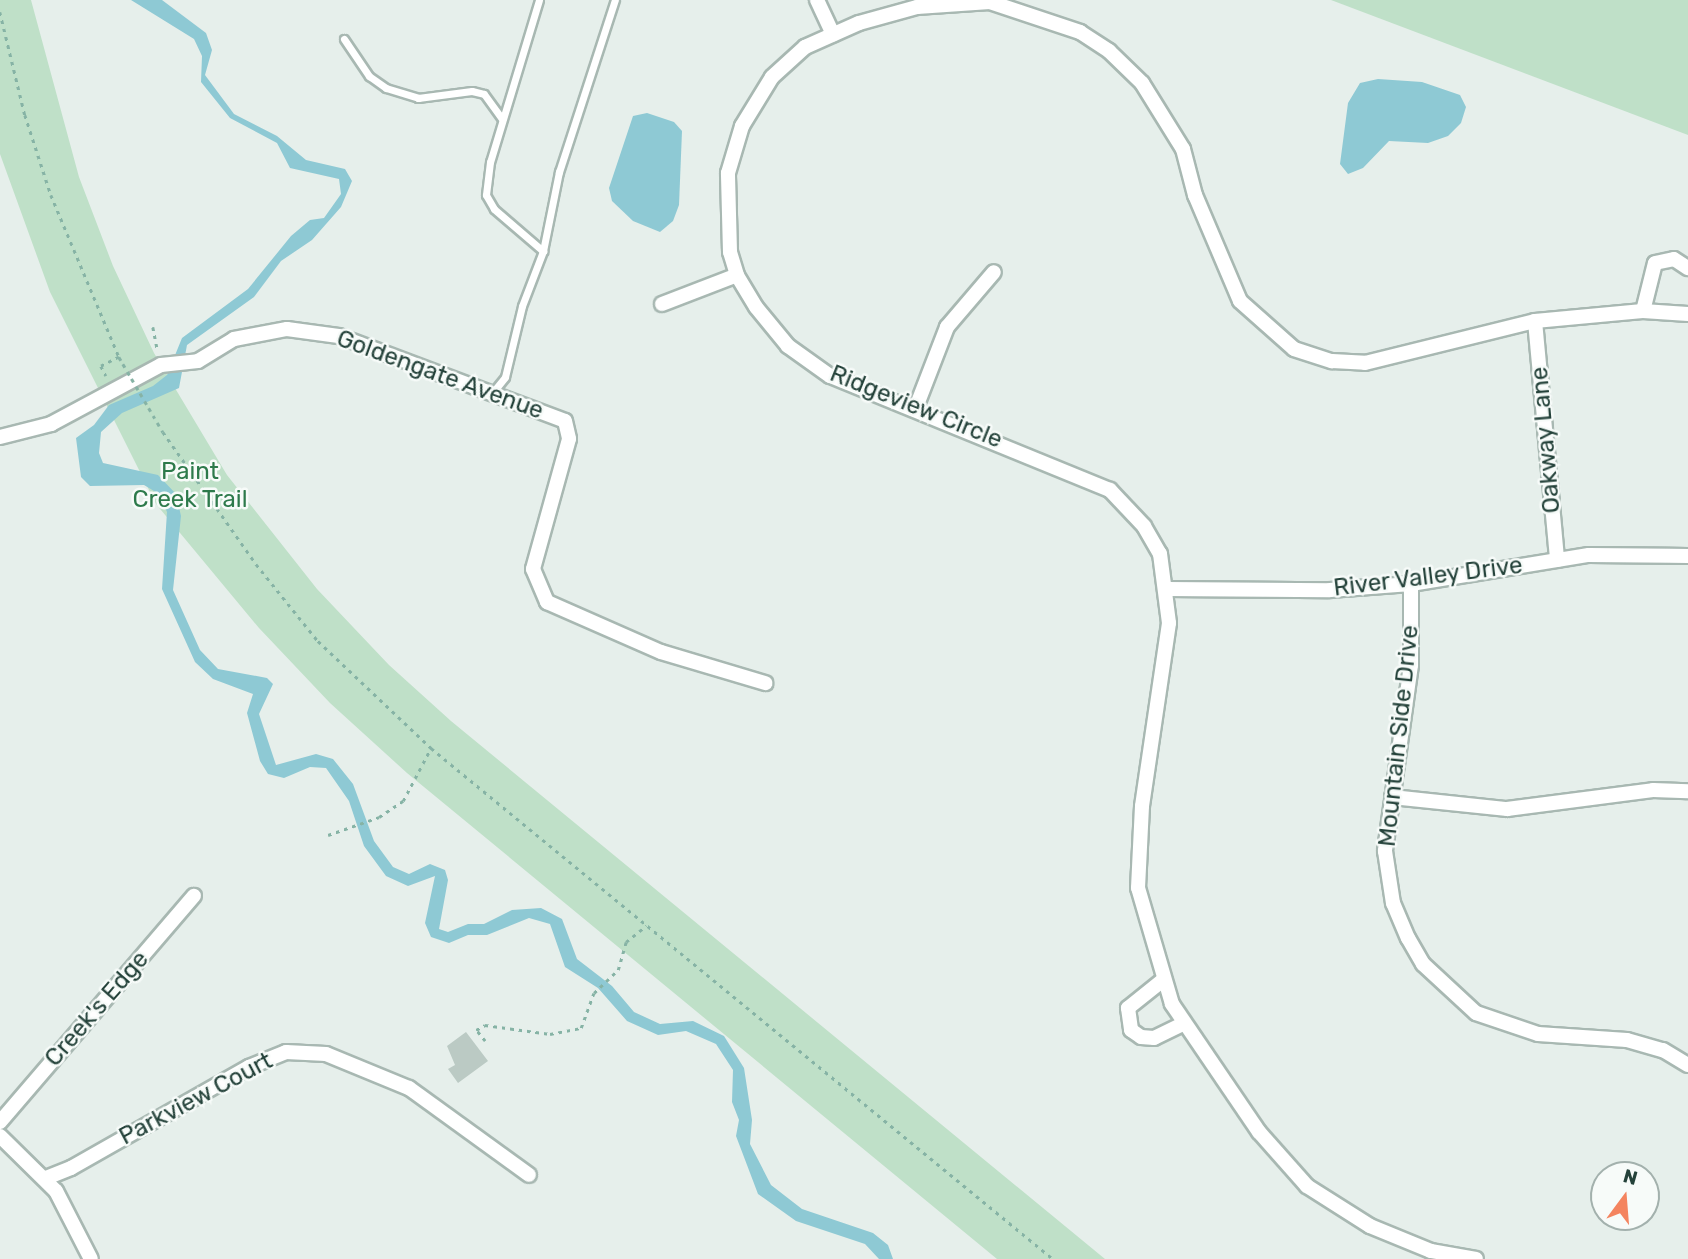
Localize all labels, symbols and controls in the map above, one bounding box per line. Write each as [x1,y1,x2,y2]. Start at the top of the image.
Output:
street label: Goldengate Avenue [332,324,548,426]
street label: Ridgeview Circle [825,359,1007,455]
street label: Oakway Lane [1525,365,1567,515]
park label: Paint Creek Trail [132,458,248,514]
street label: River Valley Drive [1331,551,1525,603]
street label: Mountain Side Drive [1373,624,1425,848]
street label: Creek's Edge [39,945,155,1073]
street label: Parkview Court [114,1046,278,1152]
north arrow [1590,1161,1660,1231]
text: N [1621,1164,1640,1190]

